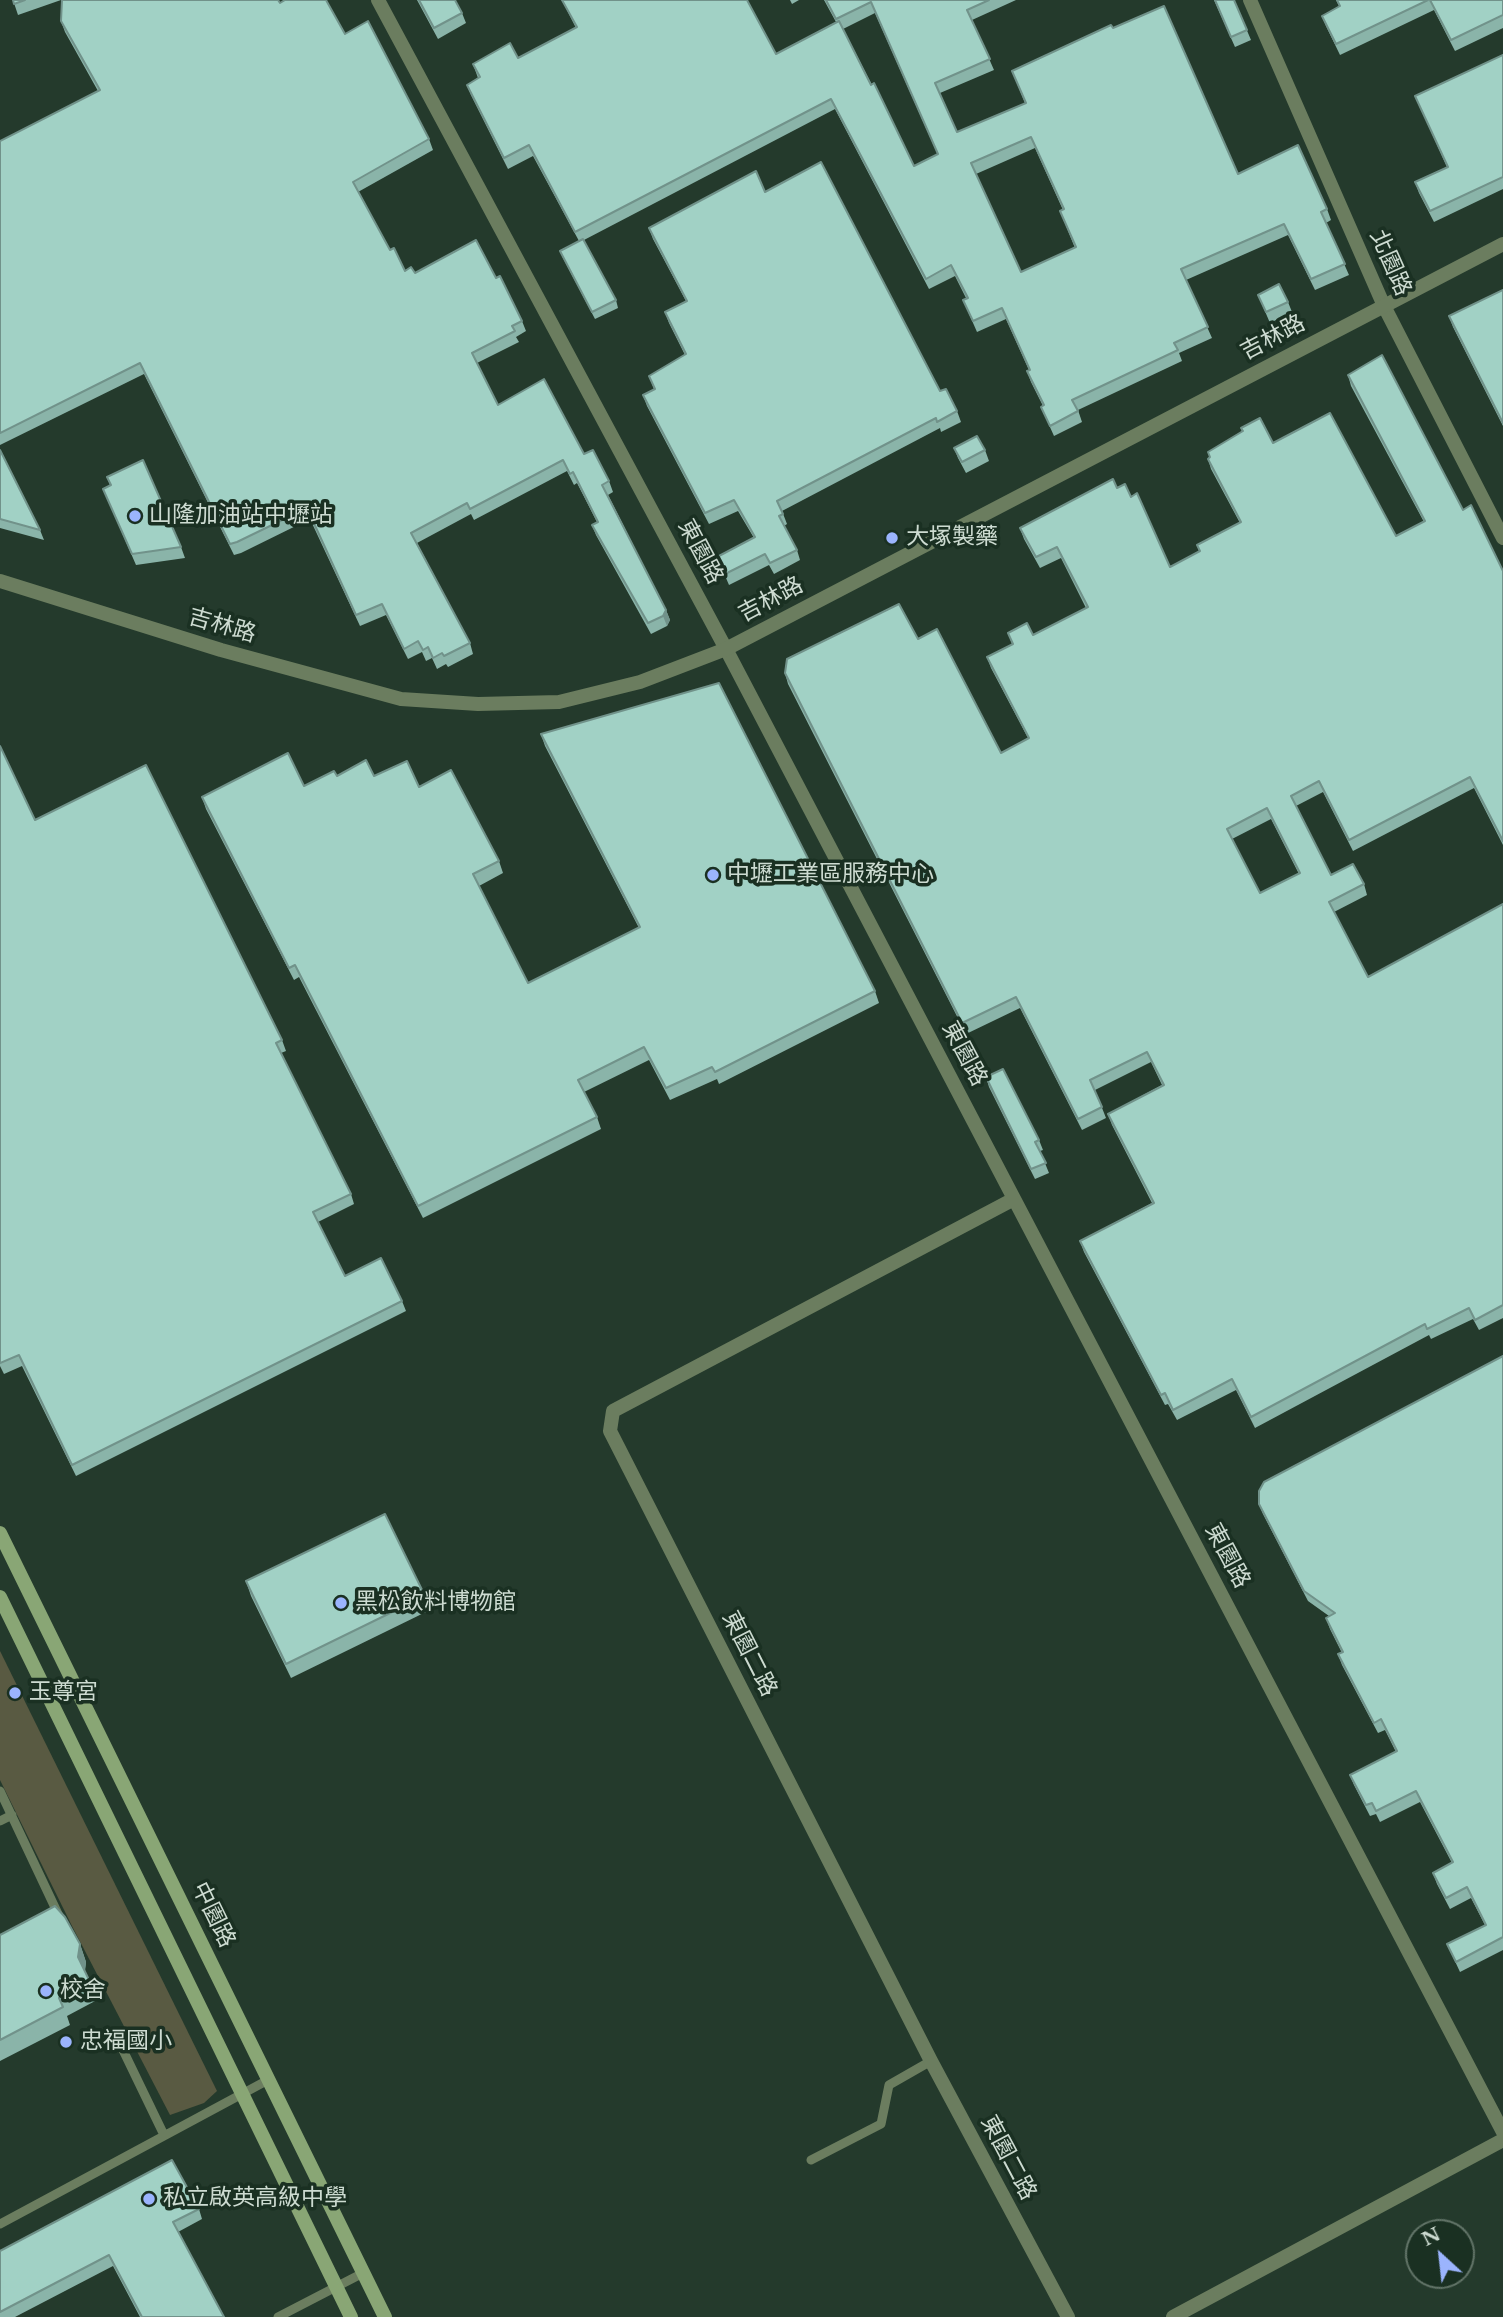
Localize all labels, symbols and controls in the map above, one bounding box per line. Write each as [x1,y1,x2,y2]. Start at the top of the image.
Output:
street label: 北園路 [1363,226,1417,300]
street label: 吉林路 [1236,310,1310,366]
place label: 山隆加油站中壢站 [149,502,333,530]
marker: 山隆加油站中壢站 [127,508,143,524]
street label: 東園路 [672,515,728,589]
place label: 大塚製藥 [906,524,998,552]
marker: 大塚製藥 [884,530,900,546]
street label: 吉林路 [734,572,808,628]
street label: 吉林路 [185,603,259,649]
place label: 中壢工業區服務中心 [727,861,934,889]
marker: 中壢工業區服務中心 [705,867,721,883]
street label: 東園路 [936,1017,992,1091]
street label: 東園路 [1199,1519,1255,1593]
place label: 黑松飲料博物館 [355,1589,516,1617]
marker: 黑松飲料博物館 [333,1595,349,1611]
street label: 東園二路 [716,1607,782,1701]
place label: 玉尊宮 [29,1679,98,1707]
marker: 玉尊宮 [7,1685,23,1701]
street label: 中園路 [185,1878,241,1952]
place label: 校舍 [60,1977,106,2005]
marker: 校舍 [38,1983,54,1999]
place label: 忠福國小 [80,2028,172,2056]
marker: 忠福國小 [58,2034,74,2050]
street label: 東園二路 [974,2111,1042,2205]
place label: 私立啟英高級中學 [163,2185,347,2213]
marker: 私立啟英高級中學 [141,2191,157,2207]
north arrow [1405,2219,1475,2289]
text: N [1418,2222,1444,2251]

